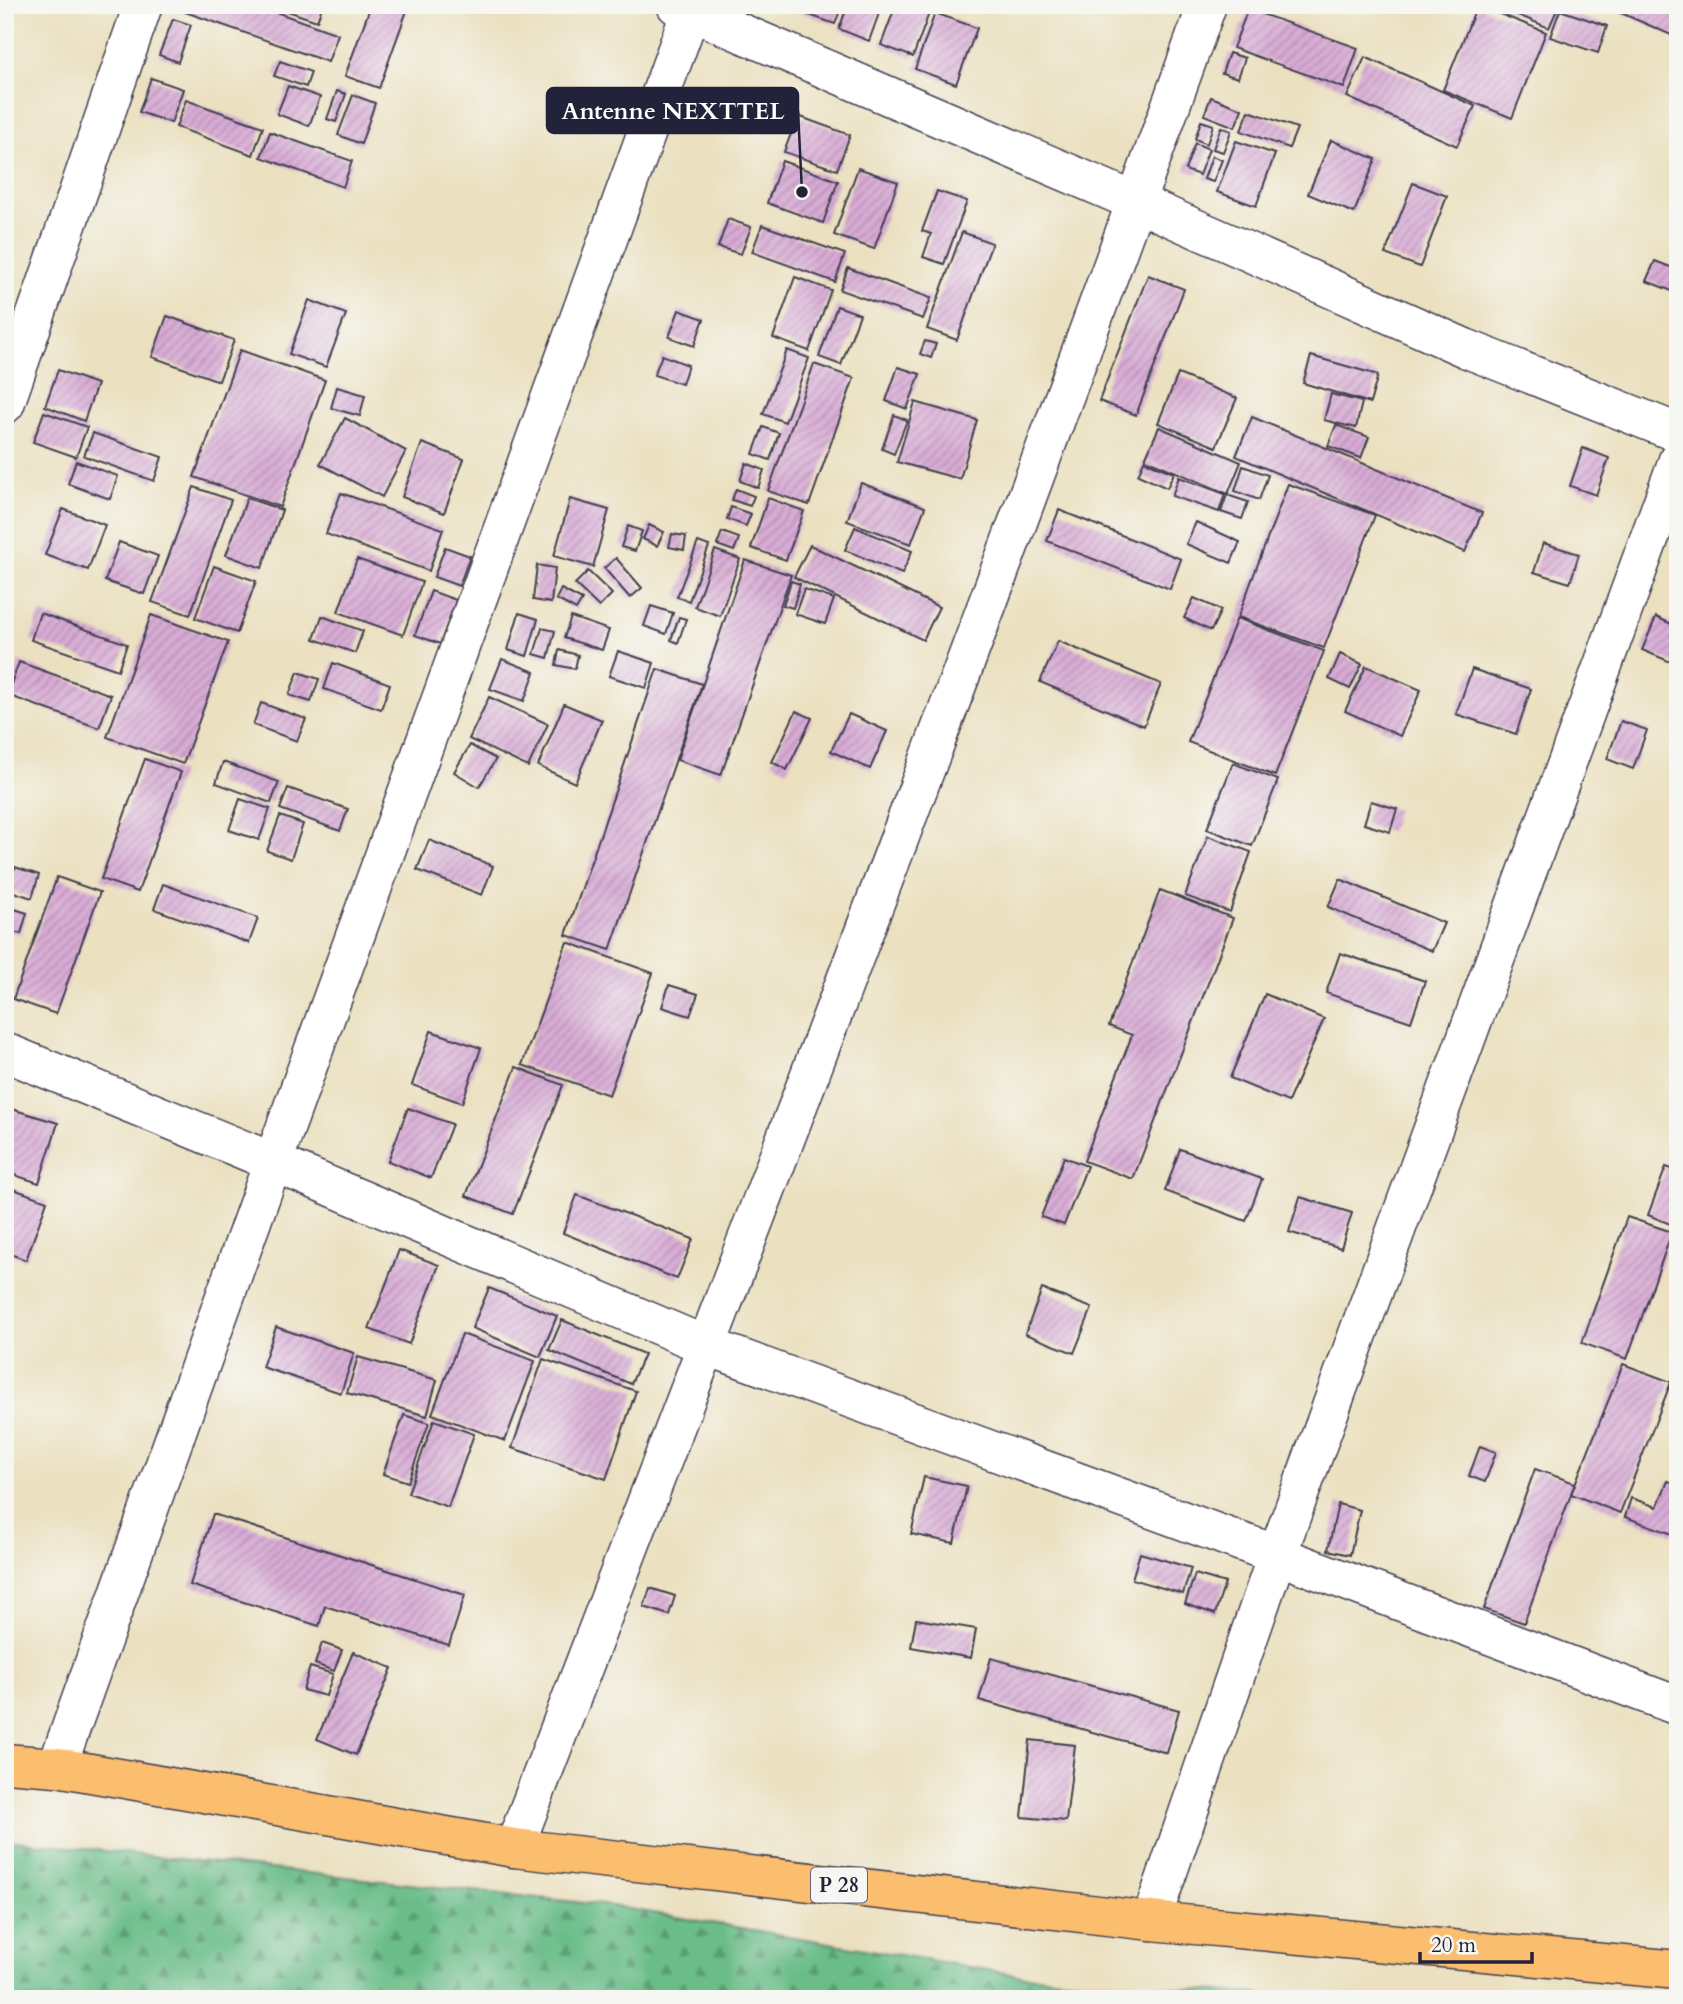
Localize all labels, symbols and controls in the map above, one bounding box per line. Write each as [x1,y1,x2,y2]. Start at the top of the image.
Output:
callout: Antenne NEXTTEL [547,88,798,133]
text: Antenne NEXTTEL [561,95,785,128]
road number: P 28 [811,1868,867,1902]
scale bar [1420,1920,1532,1964]
text: 20 m [1431,1931,1476,1960]

